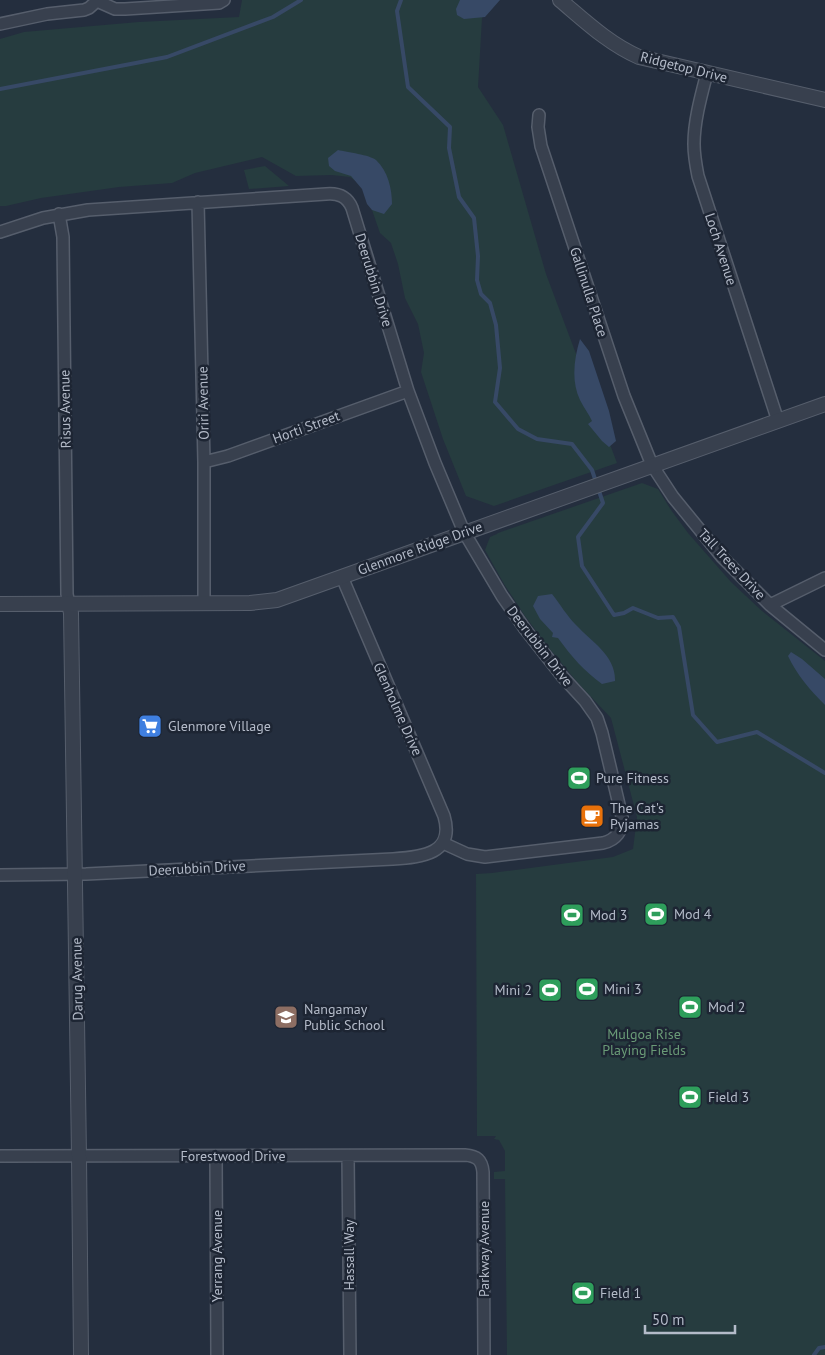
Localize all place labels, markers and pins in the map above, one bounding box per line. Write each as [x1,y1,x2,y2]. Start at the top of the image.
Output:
supermarket icon: Glenmore Village [137,713,163,739]
place label: Glenmore Village [168,717,271,735]
sports icon: Pure Fitness [566,765,592,791]
place label: Pure Fitness [596,769,669,787]
place label: The Cat's Pyjamas [610,799,664,833]
cafe icon: The Cat's Pyjamas [579,803,605,829]
sports icon: Mod 4 [643,901,669,927]
sports icon: Mod 3 [559,902,585,928]
place label: Mod 4 [674,905,712,923]
place label: Mod 3 [590,906,627,924]
sports icon: Mini 3 [574,976,600,1002]
sports icon: Mini 2 [537,977,563,1003]
place label: Mini 3 [604,980,642,998]
place label: Mini 2 [494,981,532,999]
sports icon: Mod 2 [677,994,703,1020]
place label: Mod 2 [708,998,745,1016]
place label: Nangamay Public School [304,1000,385,1034]
school or university icon: Nangamay Public School [273,1004,299,1030]
sports icon: Field 3 [677,1084,703,1110]
place label: Field 3 [708,1088,749,1106]
sports icon: Field 1 [570,1280,596,1306]
place label: Field 1 [600,1284,641,1302]

